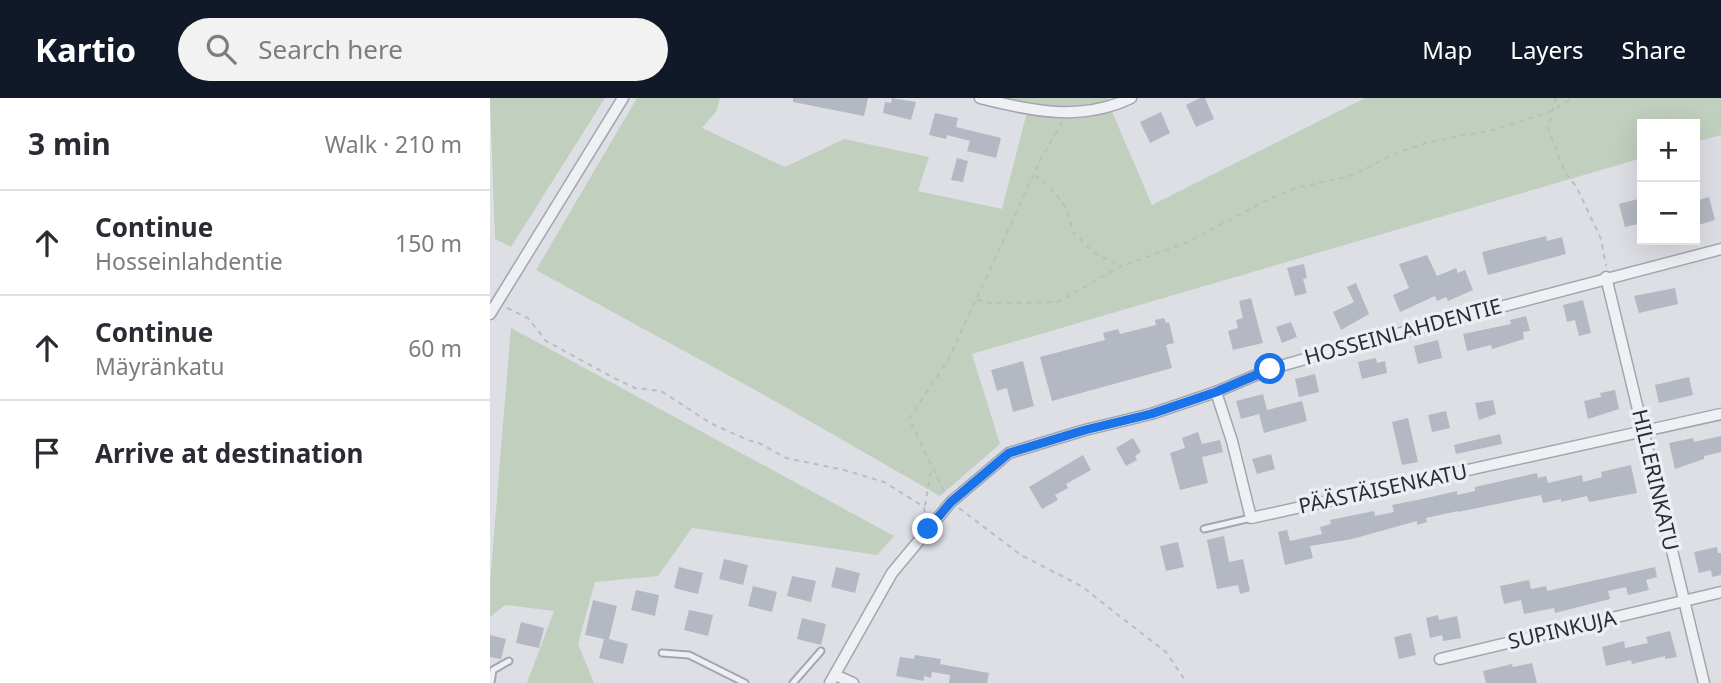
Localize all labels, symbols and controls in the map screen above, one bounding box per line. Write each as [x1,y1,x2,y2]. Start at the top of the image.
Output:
search box [178,18,668,81]
text: Kartio [35,27,136,72]
icon: search [202,30,240,68]
text: Search here [258,31,403,67]
text: Map [1422,33,1472,66]
text: Layers [1510,33,1584,66]
text: Share [1622,33,1686,66]
map controls [1637,119,1700,245]
button: + [1637,119,1700,182]
text: 3 min [28,123,111,164]
text: Walk · 210 m [325,128,462,160]
button: − [1637,182,1700,245]
text: Continue [95,209,213,245]
icon: ahead [28,224,66,262]
text: 150 m [395,227,462,259]
text: Hosseinlahdentie [95,245,283,277]
street label: HOSSEINLAHDENTIE [1301,291,1505,371]
text: Continue [95,314,213,350]
icon: ahead [28,329,66,367]
text: 60 m [408,332,462,364]
text: Mäyränkatu [95,350,224,382]
route start [1254,353,1285,384]
street label: HILLERINKATU [1626,406,1686,553]
icon: arrive [28,434,66,472]
text: Arrive at destination [95,435,364,471]
street label: PÄÄSTÄISENKATU [1296,456,1470,520]
route end [912,513,943,544]
street label: SUPINKUJA [1505,603,1619,655]

